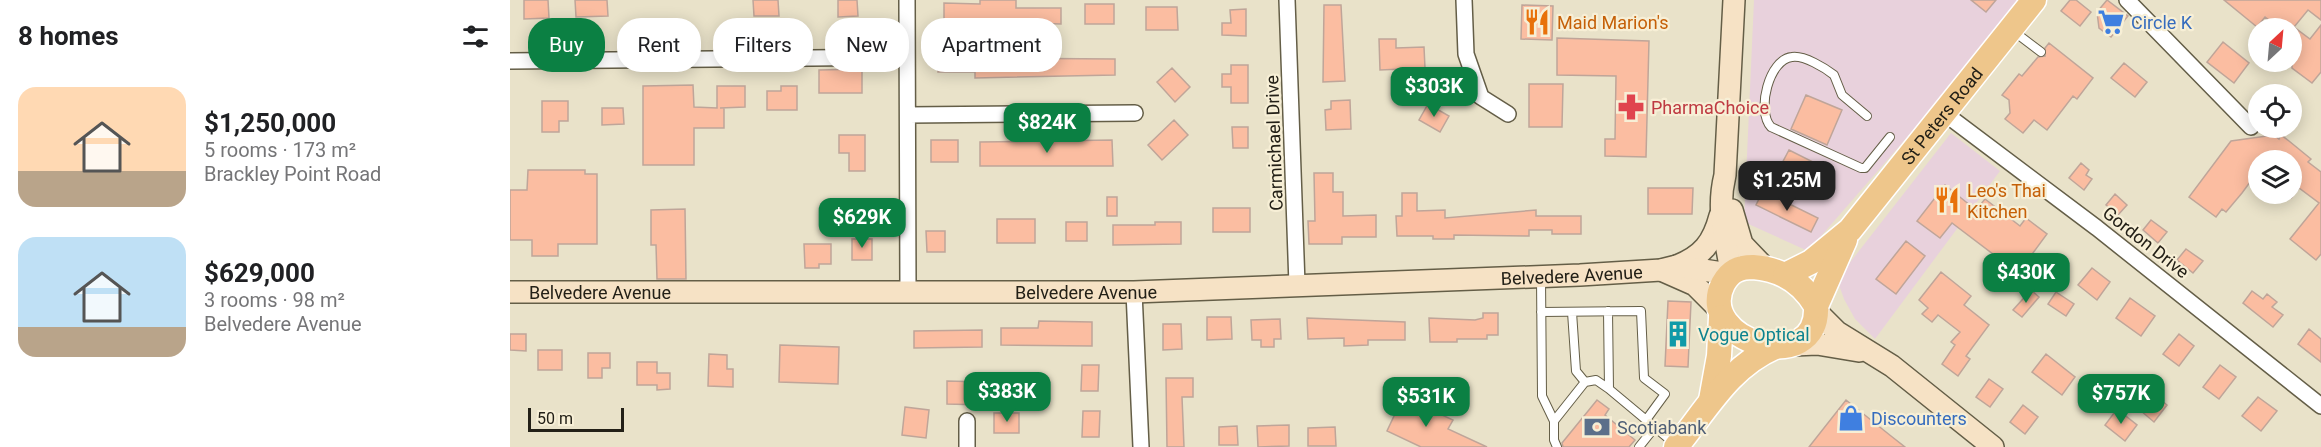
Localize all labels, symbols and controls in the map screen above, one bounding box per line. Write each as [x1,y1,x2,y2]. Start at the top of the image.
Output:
restaurant icon: Maid Marion's [1522,7,1552,37]
supermarket icon: Circle K [2096,7,2126,37]
place label: Maid Marion's [1557,12,1669,33]
place label: Circle K [2131,12,2193,33]
chip: Buy [528,18,605,72]
chip: Rent [617,18,701,72]
chip: Filters [713,18,813,72]
chip: New [825,18,909,72]
chip: Apartment [921,18,1062,72]
north arrow [2248,18,2302,72]
map controls [2248,18,2302,204]
icon: filters [459,20,492,53]
text: 8 homes [18,21,119,51]
street label: St Peters Road [1896,63,1987,168]
pin: $303K [1392,67,1476,118]
text: $303K [1405,74,1463,98]
street label: Carmichael Drive [1261,75,1287,211]
button: locate [2248,84,2302,138]
pharmacy icon: PharmaChoice [1616,92,1646,122]
place label: PharmaChoice [1651,97,1769,118]
pin: $824K [1005,103,1089,154]
text: $1,250,000 [204,108,336,138]
text: $824K [1018,110,1076,134]
icon: home [66,111,138,183]
text: 5 rooms · 173 m² [204,138,356,162]
button: layers [2248,150,2302,204]
pin: $1.25M [1738,161,1836,212]
text: Brackley Point Road [204,162,381,186]
text: $1.25M [1752,168,1822,192]
place label: Leo's Thai Kitchen [1967,180,2046,222]
restaurant icon: Leo's Thai Kitchen [1932,185,1962,215]
pin: $629K [820,198,904,249]
street label: Gordon Drive [2099,202,2193,282]
text: $629K [833,205,891,229]
pin: $430K [1984,253,2068,304]
text: $629,000 [204,258,315,288]
text: $430K [1997,260,2055,284]
icon: home [66,261,138,333]
street label: Belvedere Avenue [1500,261,1643,289]
street label: Belvedere Avenue [1015,281,1157,303]
street label: Belvedere Avenue [529,282,671,303]
text: 3 rooms · 98 m² [204,288,345,312]
text: Belvedere Avenue [204,312,362,336]
building icon: Vogue Optical [1663,319,1693,349]
place label: Vogue Optical [1698,324,1810,345]
pin: $383K [965,372,1049,423]
pin: $757K [2079,374,2163,425]
pin: $531K [1384,377,1468,428]
text: $383K [978,379,1036,403]
text: $757K [2092,381,2150,405]
text: $531K [1397,384,1455,408]
shop icon: Discounters [1836,403,1866,433]
scale bar [528,405,624,432]
place label: Discounters [1871,408,1967,429]
text: 50 m [537,409,573,428]
bank icon: Scotiabank [1582,412,1612,442]
place label: Scotiabank [1617,417,1707,438]

